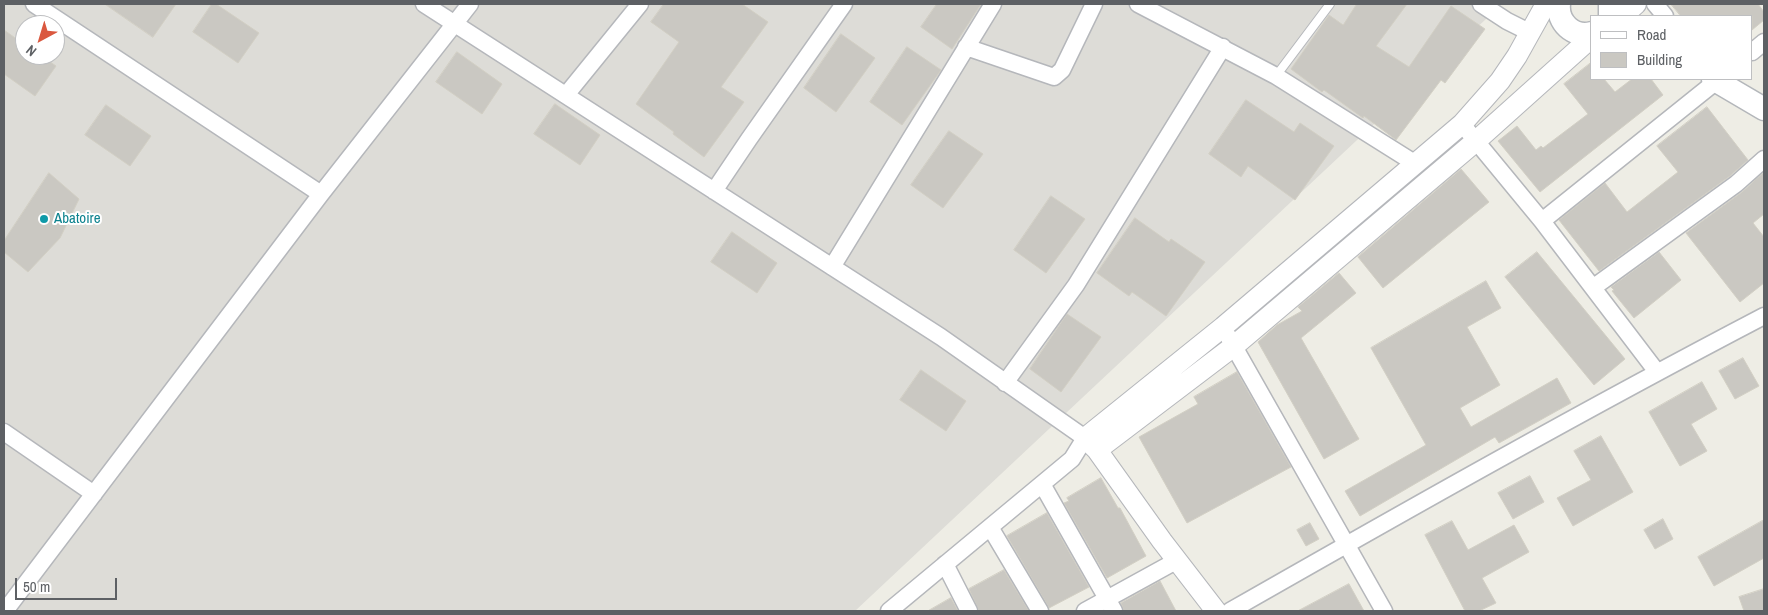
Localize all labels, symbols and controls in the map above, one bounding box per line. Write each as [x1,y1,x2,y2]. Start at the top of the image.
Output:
north arrow [15,15,65,65]
legend [1590,15,1753,80]
text: Road [1637,24,1666,45]
text: N [22,41,40,60]
text: Building [1637,49,1682,70]
place label: Abatoire [54,210,100,228]
marker: Abatoire [38,213,50,225]
scale bar [18,568,120,600]
text: 50 m [23,576,50,597]

